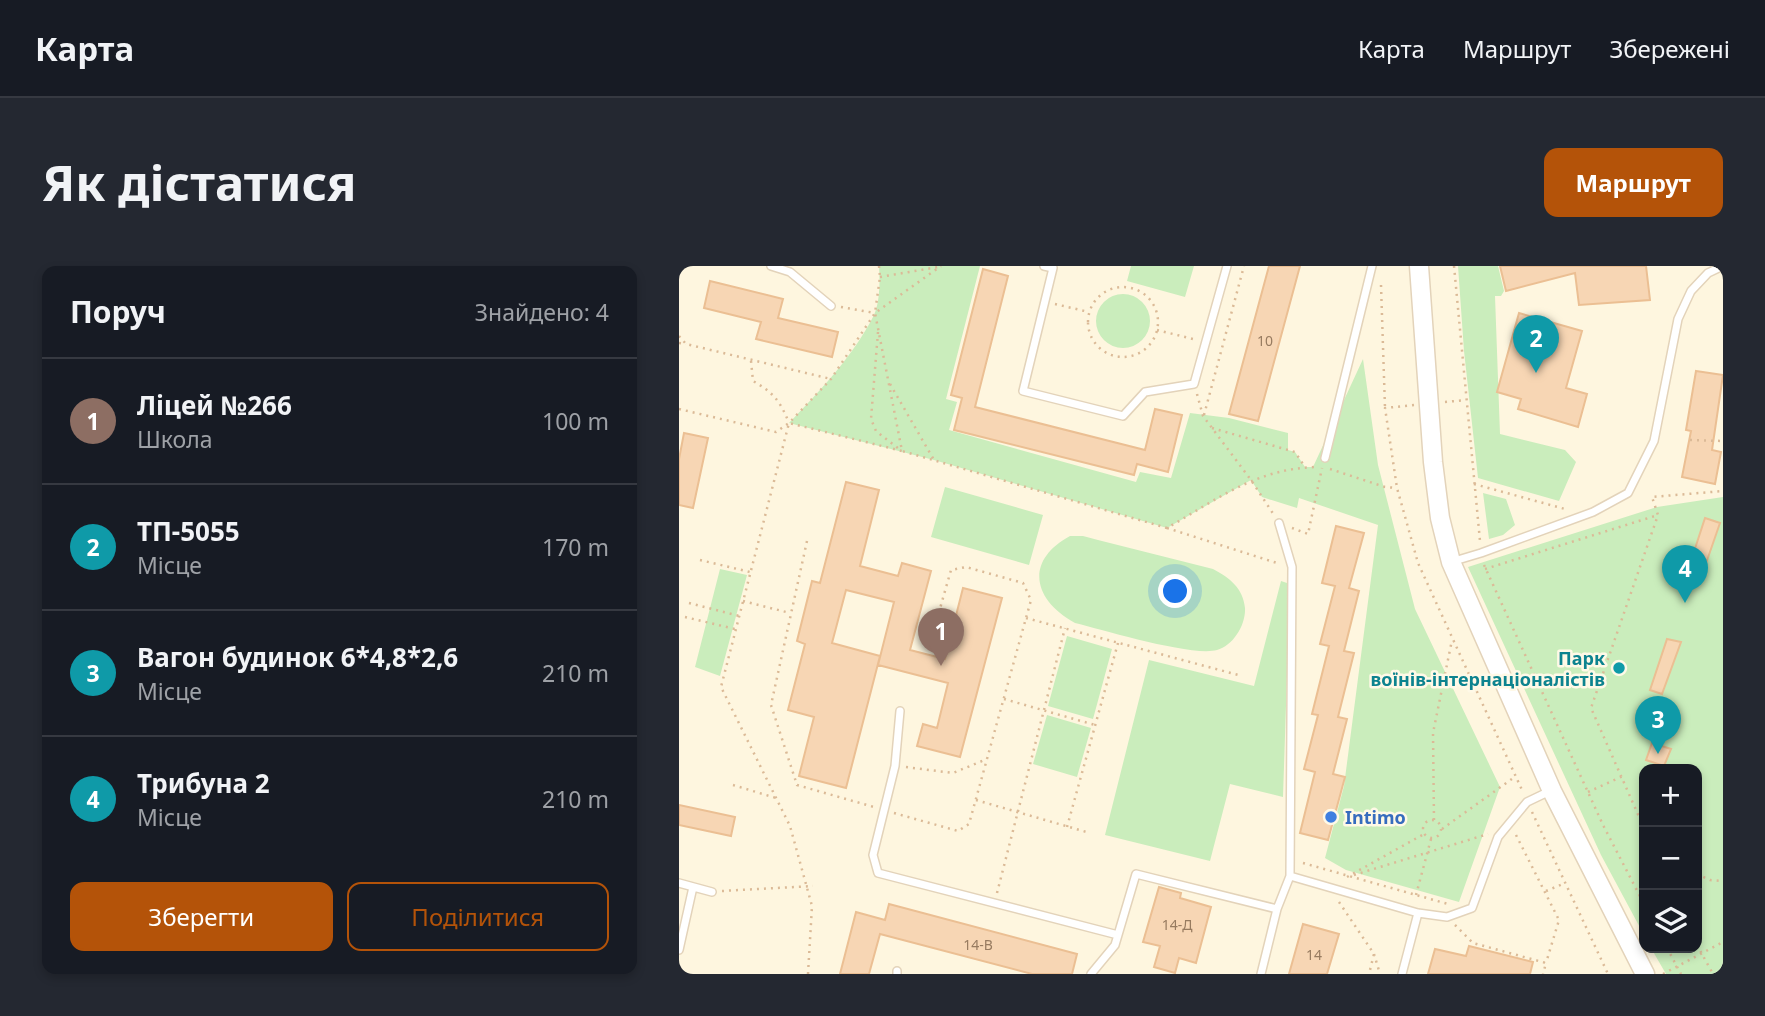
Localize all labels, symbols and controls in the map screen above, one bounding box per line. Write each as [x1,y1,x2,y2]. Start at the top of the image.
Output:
text: Карта [35,26,134,71]
text: Карта [1358,32,1425,65]
text: Маршрут [1463,32,1571,65]
text: Збережені [1609,32,1730,65]
button: Маршрут [1544,148,1723,217]
text: Як дістатися [42,149,356,215]
text: Поруч [70,291,166,332]
text: Знайдено: 4 [475,296,609,328]
pin: 2 [1513,315,1559,373]
house number: 10 [1257,331,1273,350]
text: Ліцей №266 [137,387,292,423]
text: 1 [86,405,100,437]
text: 100 m [542,405,609,437]
text: Школа [137,423,213,455]
text: ТП-5055 [137,513,240,549]
text: 2 [86,531,100,563]
text: 170 m [542,531,609,563]
pin: 4 [1662,545,1708,603]
text: Місце [137,549,202,581]
your location [1158,574,1192,608]
pin: 1 [918,608,964,666]
text: Вагон будинок 6*4,8*2,6 [137,639,458,675]
place label: Парк воїнів-інтернаціоналістів [1371,646,1605,691]
text: 3 [86,657,100,689]
text: 210 m [542,657,609,689]
marker: Парк воїнів-інтернаціоналістів [1611,660,1627,676]
text: Місце [137,675,202,707]
pin: 3 [1635,696,1681,754]
map controls [1639,764,1702,953]
button: + [1639,764,1702,827]
text: Трибуна 2 [137,765,270,801]
text: 4 [86,783,100,815]
text: 210 m [542,783,609,815]
text: Місце [137,801,202,833]
place label: Intimo [1345,805,1406,829]
marker: Intimo [1323,809,1339,825]
button: − [1639,827,1702,890]
button: Зберегти [70,882,333,951]
button: Поділитися [347,882,609,951]
button: layers [1639,890,1702,953]
house number: 14-Д [1162,915,1193,934]
house number: 14-В [963,935,993,954]
house number: 14 [1306,945,1322,964]

